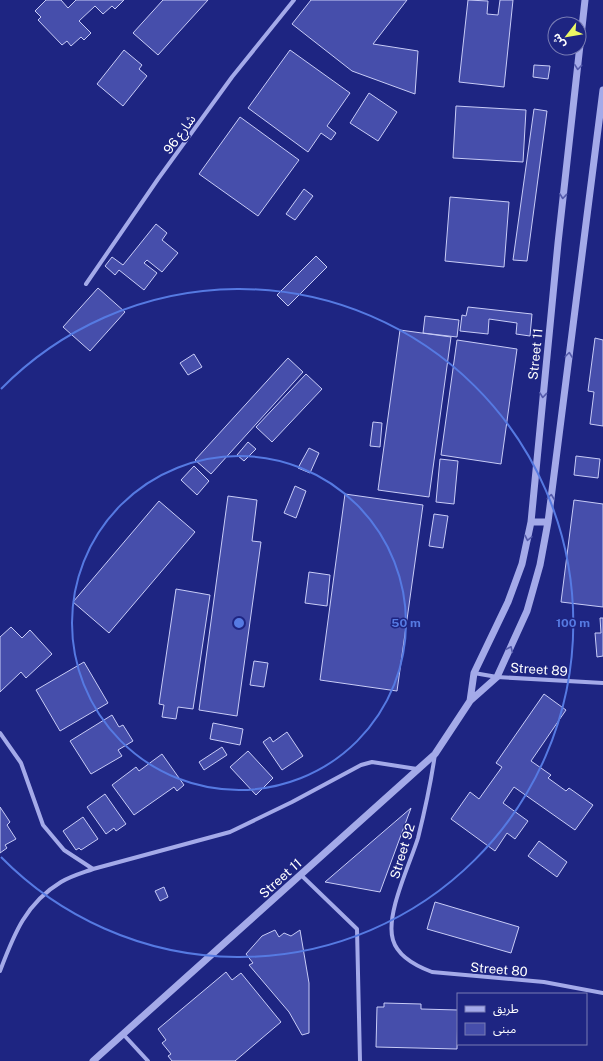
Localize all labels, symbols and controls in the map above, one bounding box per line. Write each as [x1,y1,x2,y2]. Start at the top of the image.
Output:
north arrow [547,16,587,56]
text: ش [549,31,568,51]
one-way arrow [574,64,583,70]
street label: شارع 96 [160,112,201,159]
one-way arrow [559,193,568,199]
street label: Street 11 [525,328,546,381]
one-way arrow [564,351,573,358]
one-way arrow [539,392,548,398]
one-way arrow [546,494,555,500]
one-way arrow [524,535,532,541]
centre of rings [232,616,246,630]
text: 50 m [391,616,421,630]
text: 100 m [556,616,590,630]
one-way arrow [505,646,513,653]
street label: Street 89 [510,660,568,679]
street label: Street 92 [387,821,418,881]
street label: Street 11 [256,855,305,901]
street label: Street 80 [470,960,528,979]
legend [457,993,587,1045]
text: طريق [493,1002,519,1017]
text: مبنى [493,1022,516,1036]

